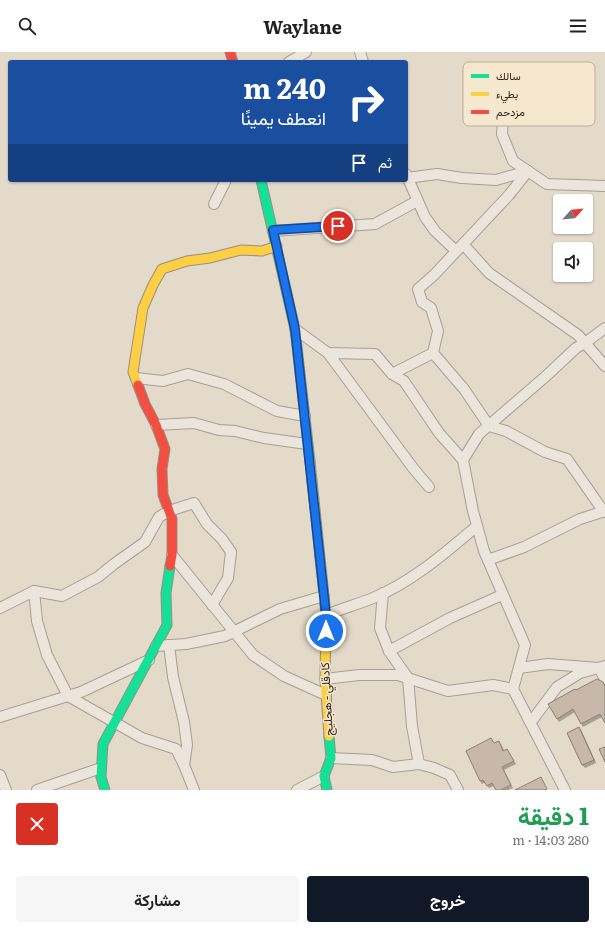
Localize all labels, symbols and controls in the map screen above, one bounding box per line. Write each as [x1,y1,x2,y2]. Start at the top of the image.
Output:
text: Waylane [263,13,342,40]
icon: search [16,15,38,37]
icon: menu [567,15,589,37]
legend [463,62,595,126]
text: 240 m [243,66,326,108]
text: سالك [496,67,521,83]
icon: right [340,76,392,128]
text: بطيء [496,85,518,104]
text: مزدحم [496,103,525,120]
text: انعطف يمينًا [241,104,326,131]
text: ثم [378,150,392,173]
icon: arrive [348,152,370,174]
north arrow [553,194,593,234]
map controls [553,194,593,282]
pin [321,209,355,243]
icon: arrive [327,215,349,237]
button: sound [553,242,593,282]
position arrow [305,610,347,652]
street label: كادقلي - هجليج [315,662,339,736]
text: 1 دقيقة [518,797,589,832]
button: close [16,803,58,845]
text: 280 m · 14:03 [512,830,589,849]
button: مشاركة [16,876,299,922]
button: خروج [307,876,589,922]

